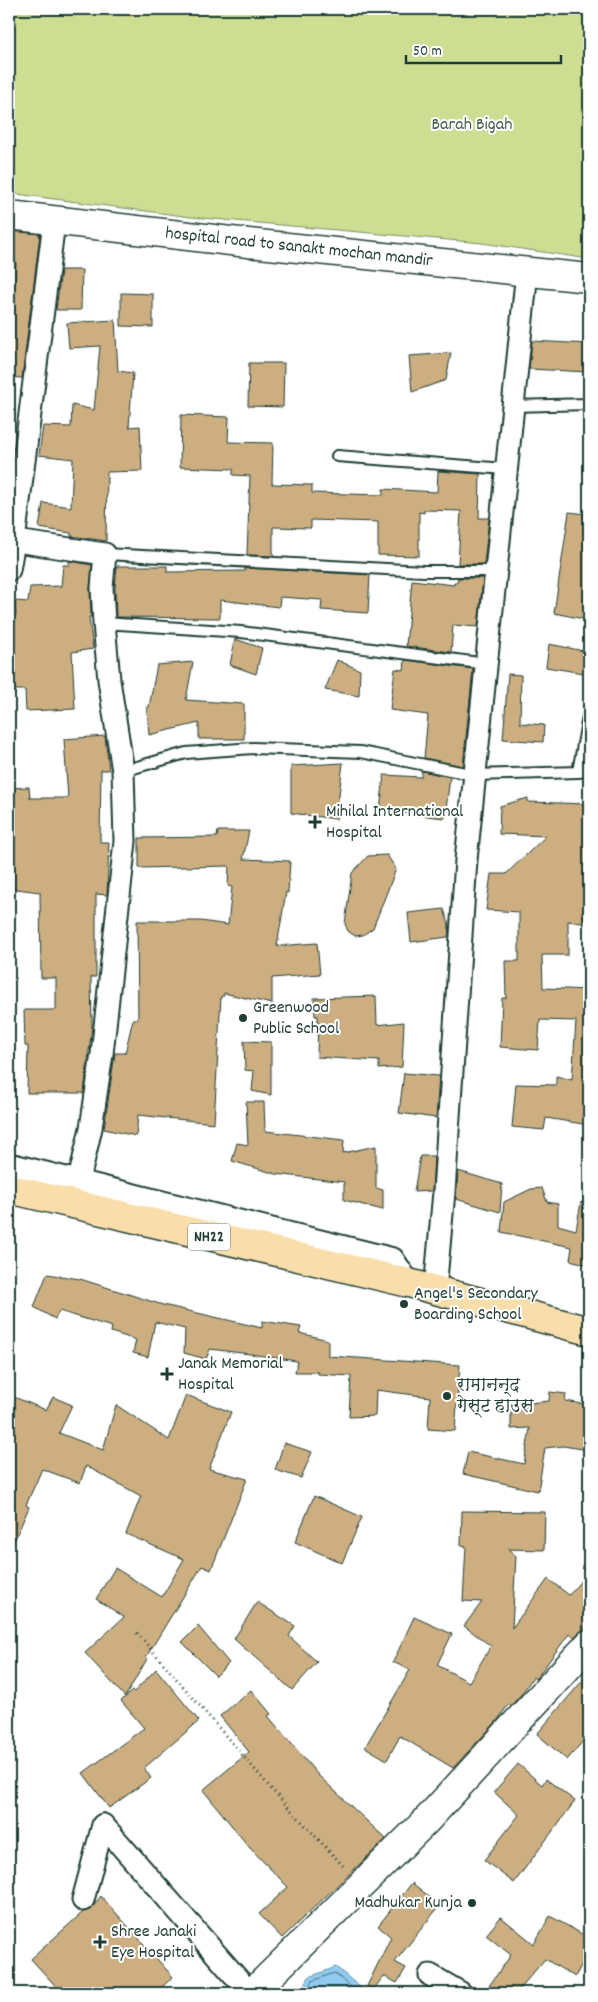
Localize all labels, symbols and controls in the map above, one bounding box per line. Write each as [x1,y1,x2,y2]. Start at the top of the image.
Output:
scale bar [406,32,560,64]
text: 50 m [413,41,442,63]
park label: Barah Bigah [432,113,512,138]
street label: hospital road to sanakt mochan mandir [164,222,434,275]
place label: Mihilal International Hospital [326,800,464,846]
marker: Mihilal International Hospital [308,815,322,829]
place label: Greenwood Public School [253,996,340,1042]
marker: Greenwood Public School [237,1012,249,1024]
road number: NH22 [188,1224,230,1250]
place label: Angel's Secondary Boarding School [414,1282,538,1328]
marker: Angel's Secondary Boarding School [398,1298,410,1310]
place label: Janak Memorial Hospital [178,1352,284,1398]
marker: Janak Memorial Hospital [160,1367,174,1381]
place label: रामानन्द गेस्ट हाउस [456,1374,535,1420]
marker: रामानन्द गेस्ट हाउस [441,1390,453,1402]
place label: Madhukar Kunja [354,1891,463,1916]
marker: Madhukar Kunja [466,1897,478,1909]
place label: Shree Janaki Eye Hospital [111,1920,196,1966]
marker: Shree Janaki Eye Hospital [93,1935,107,1949]

